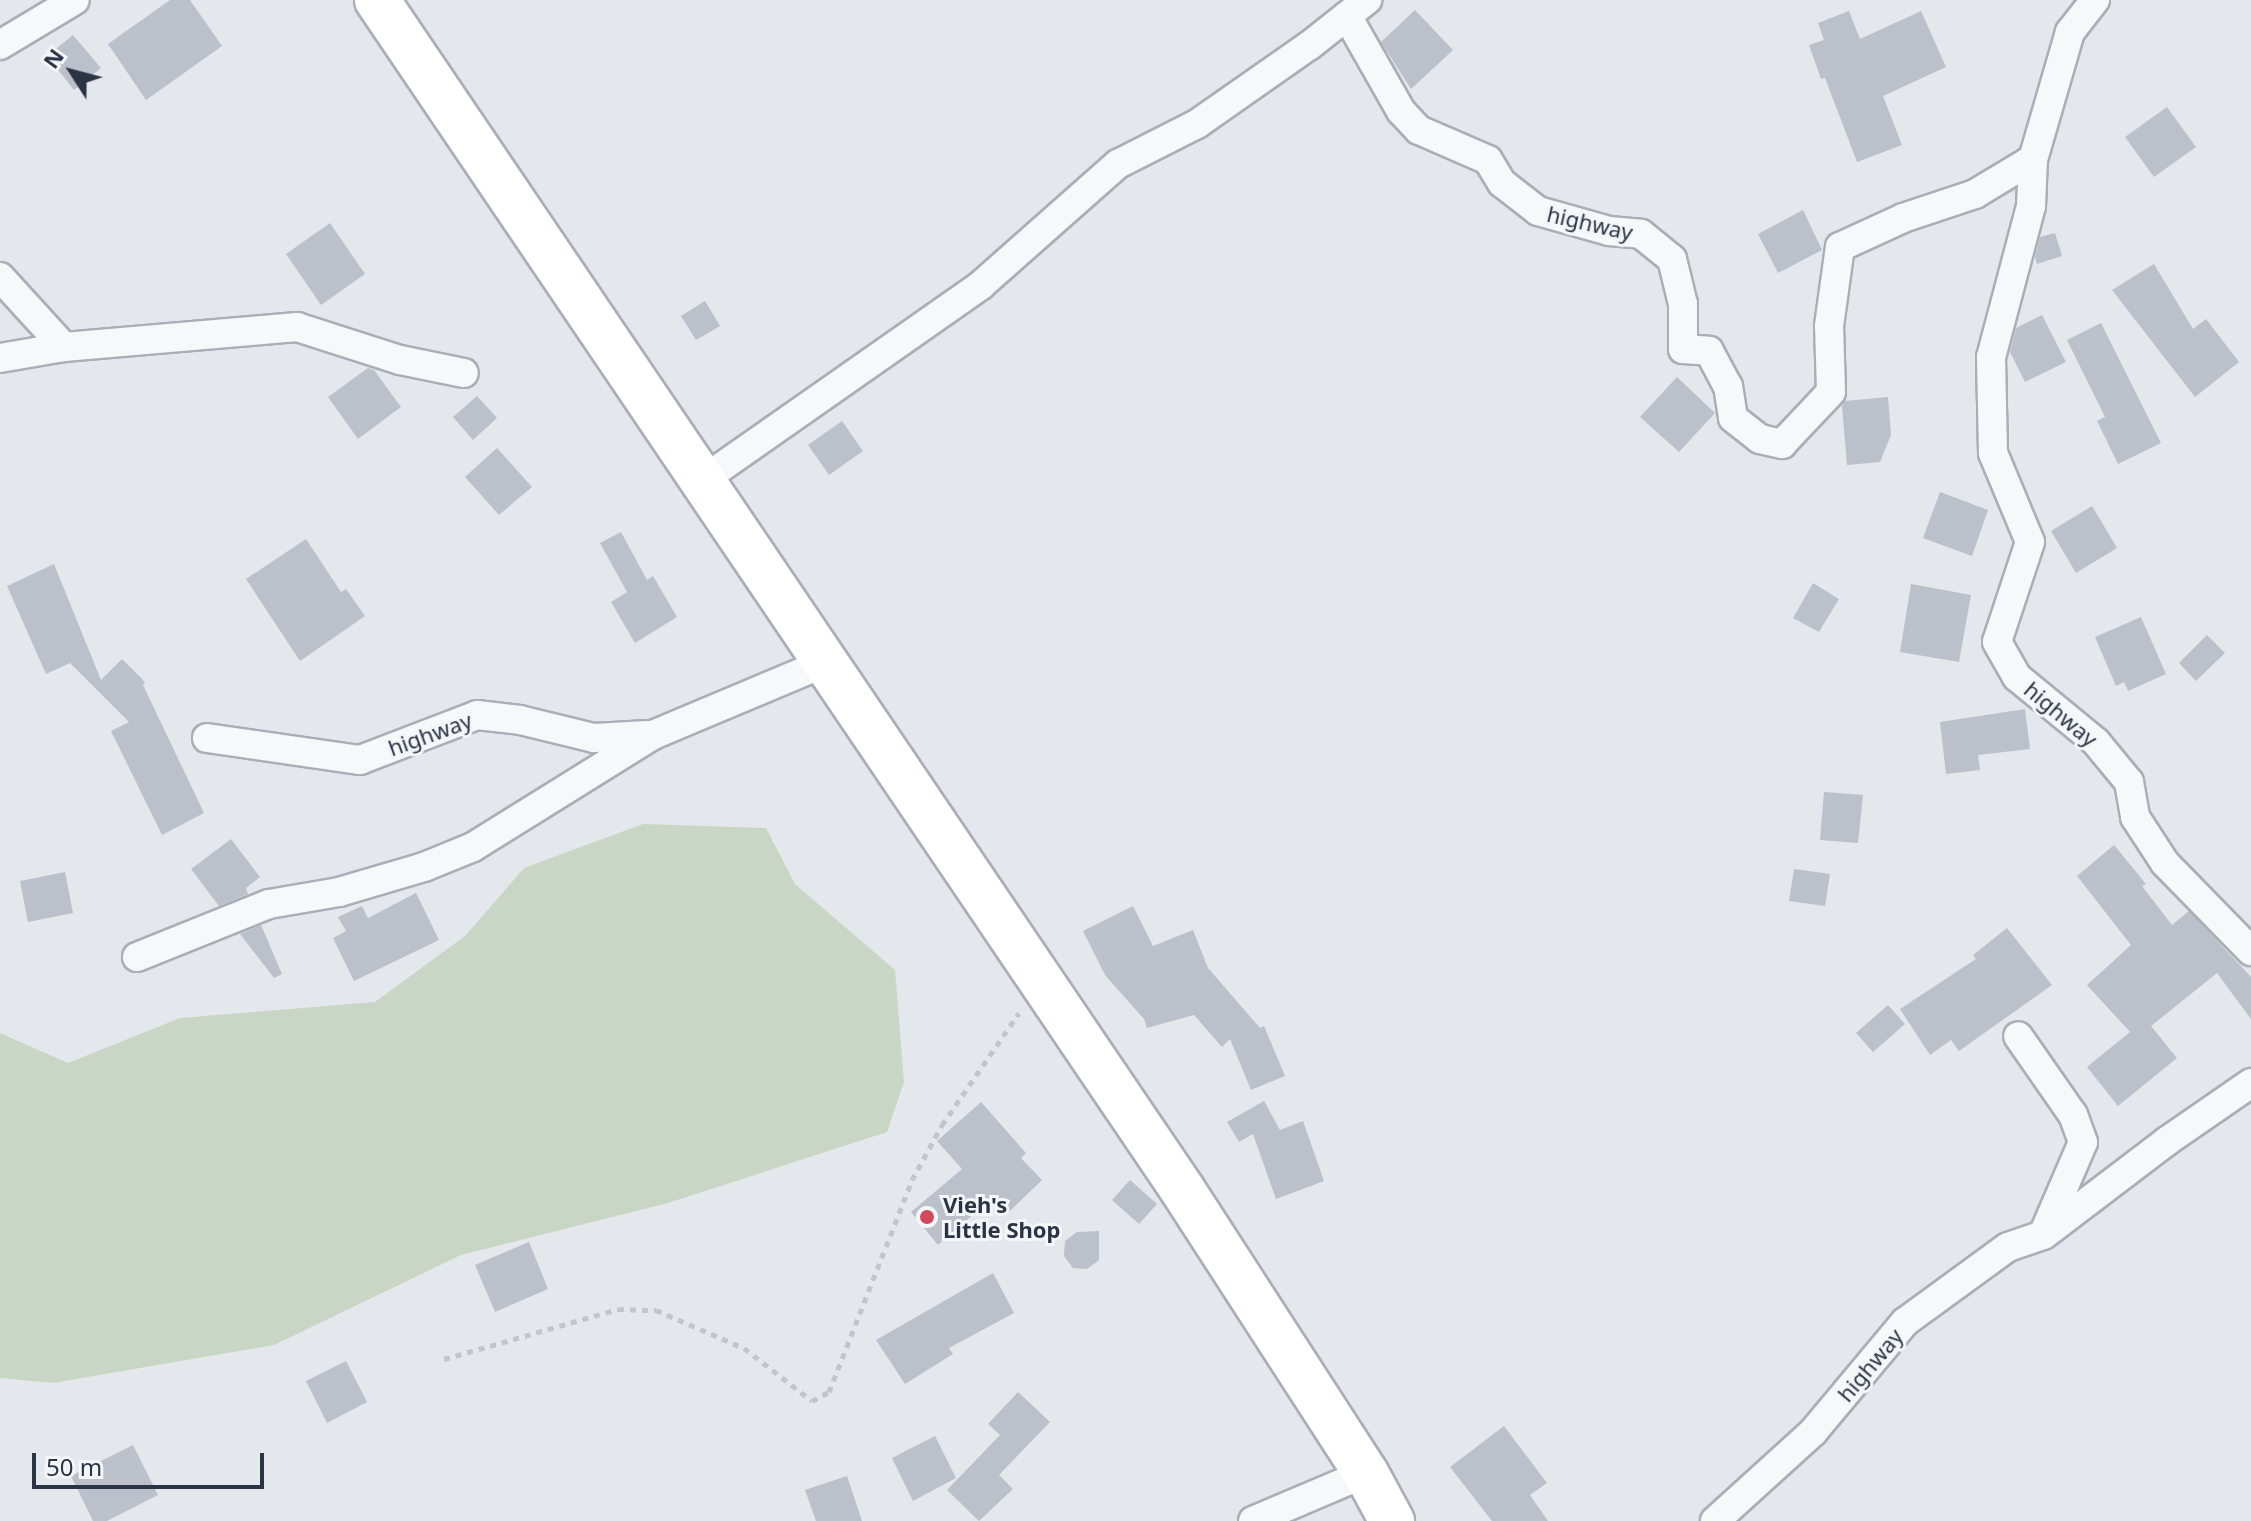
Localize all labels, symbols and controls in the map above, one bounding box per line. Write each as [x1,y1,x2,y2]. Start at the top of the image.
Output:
north arrow [32,32,112,112]
text: N [35,42,70,74]
street label: highway [1545,200,1635,246]
street label: highway [2019,676,2103,752]
street label: highway [384,707,476,761]
place label: Vieh's Little Shop [943,1191,1060,1242]
marker: Vieh's Little Shop [918,1208,936,1226]
street label: highway [1832,1323,1908,1407]
scale bar [36,1437,268,1487]
text: 50 m [46,1450,102,1483]

